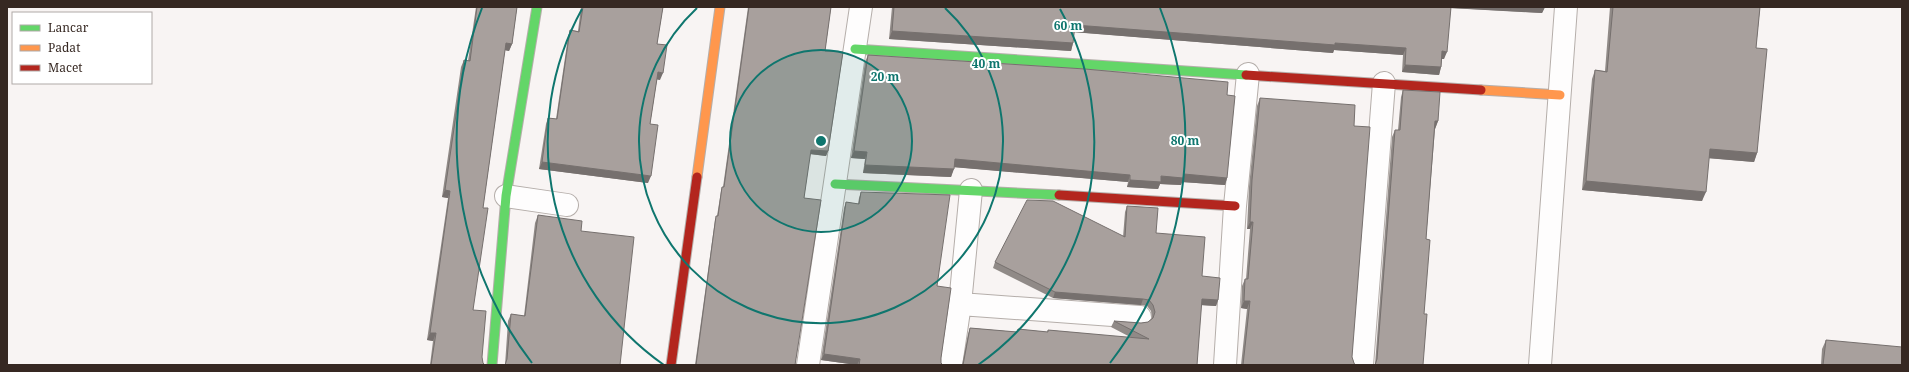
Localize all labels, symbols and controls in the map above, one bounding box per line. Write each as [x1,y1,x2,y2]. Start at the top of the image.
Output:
legend [12,12,152,84]
text: 60 m [1054,17,1082,34]
text: Lancar [48,19,89,36]
text: Padat [48,39,80,56]
text: 40 m [972,55,1000,72]
text: Macet [48,59,83,76]
text: 20 m [871,68,899,85]
text: 80 m [1171,132,1199,149]
centre of rings [814,134,828,148]

